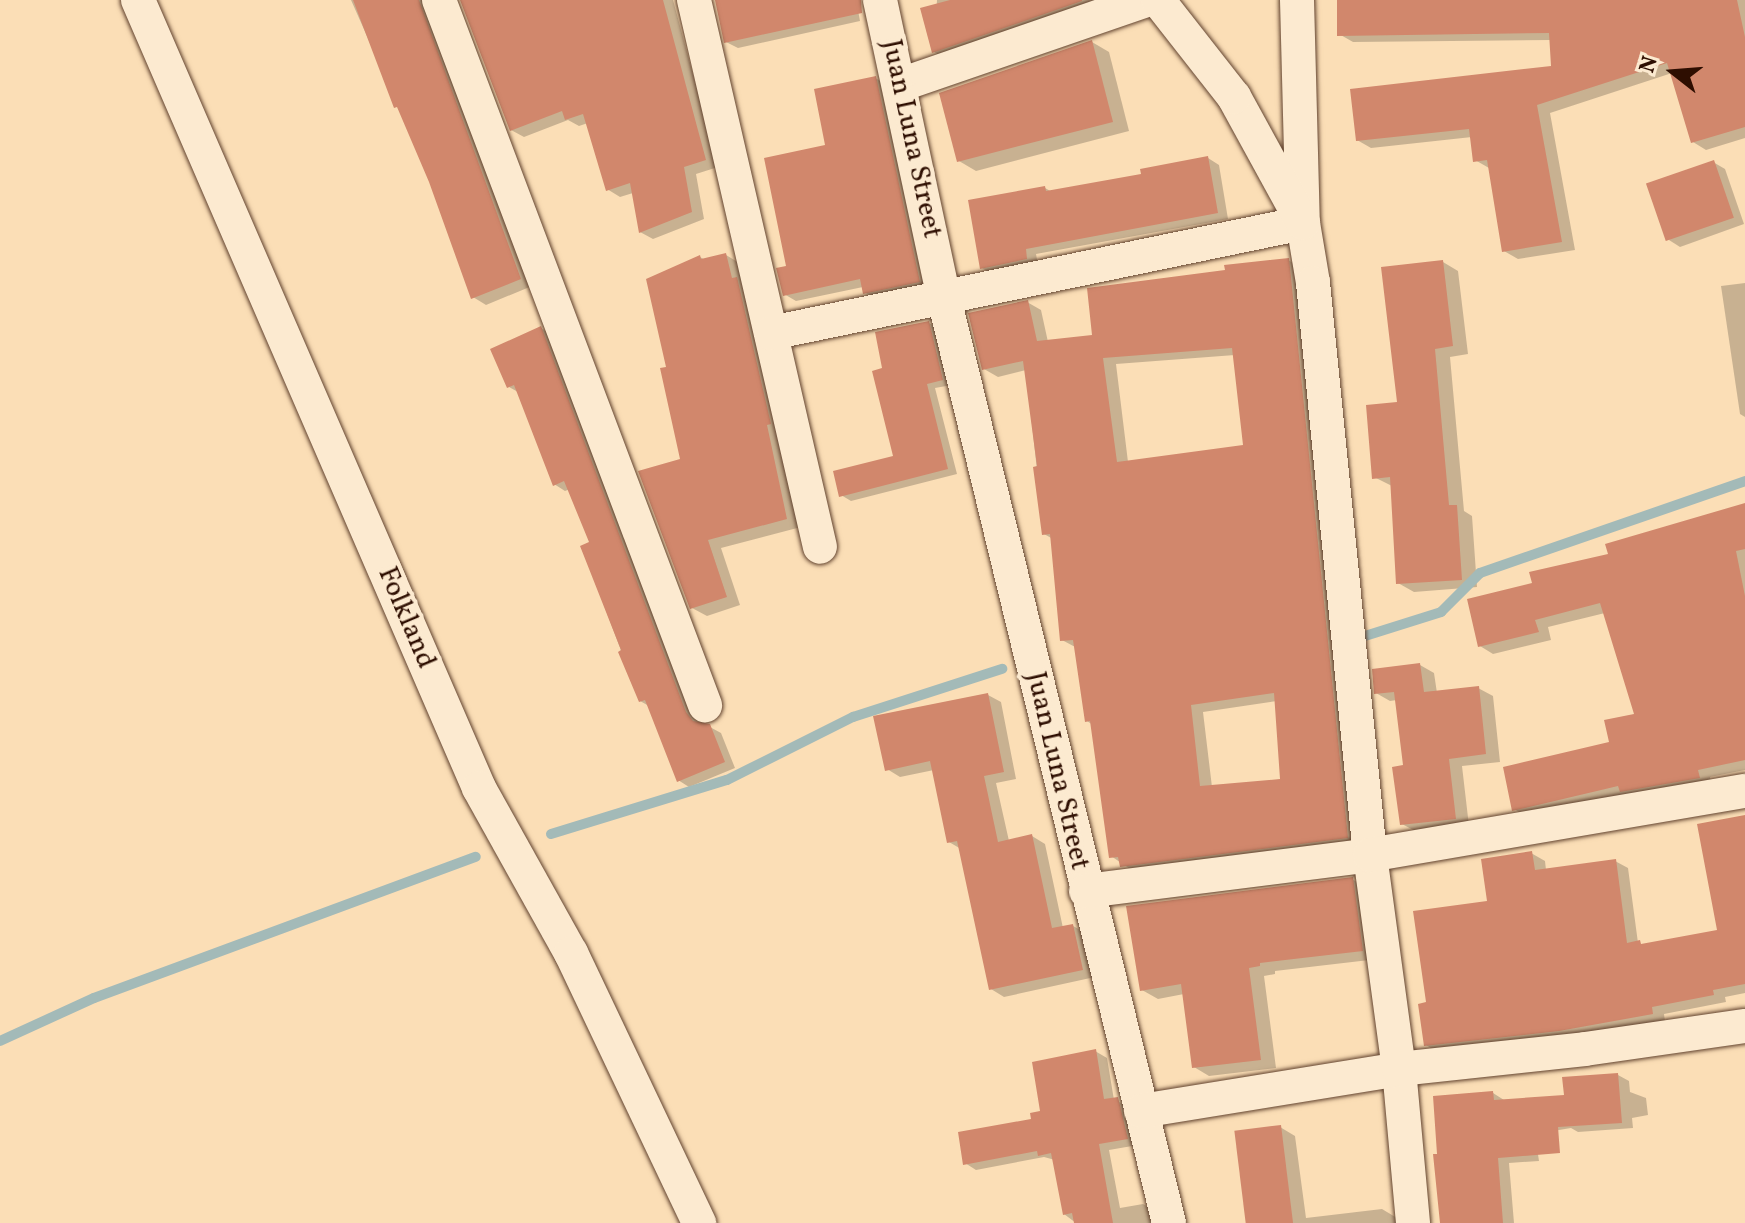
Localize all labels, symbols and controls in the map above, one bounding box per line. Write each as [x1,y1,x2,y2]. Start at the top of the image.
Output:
north arrow [1633,32,1713,112]
street label: Juan Luna Street [874,37,948,241]
text: N [1632,53,1667,77]
street label: Folkland [370,562,442,674]
street label: Juan Luna Street [1018,669,1096,873]

